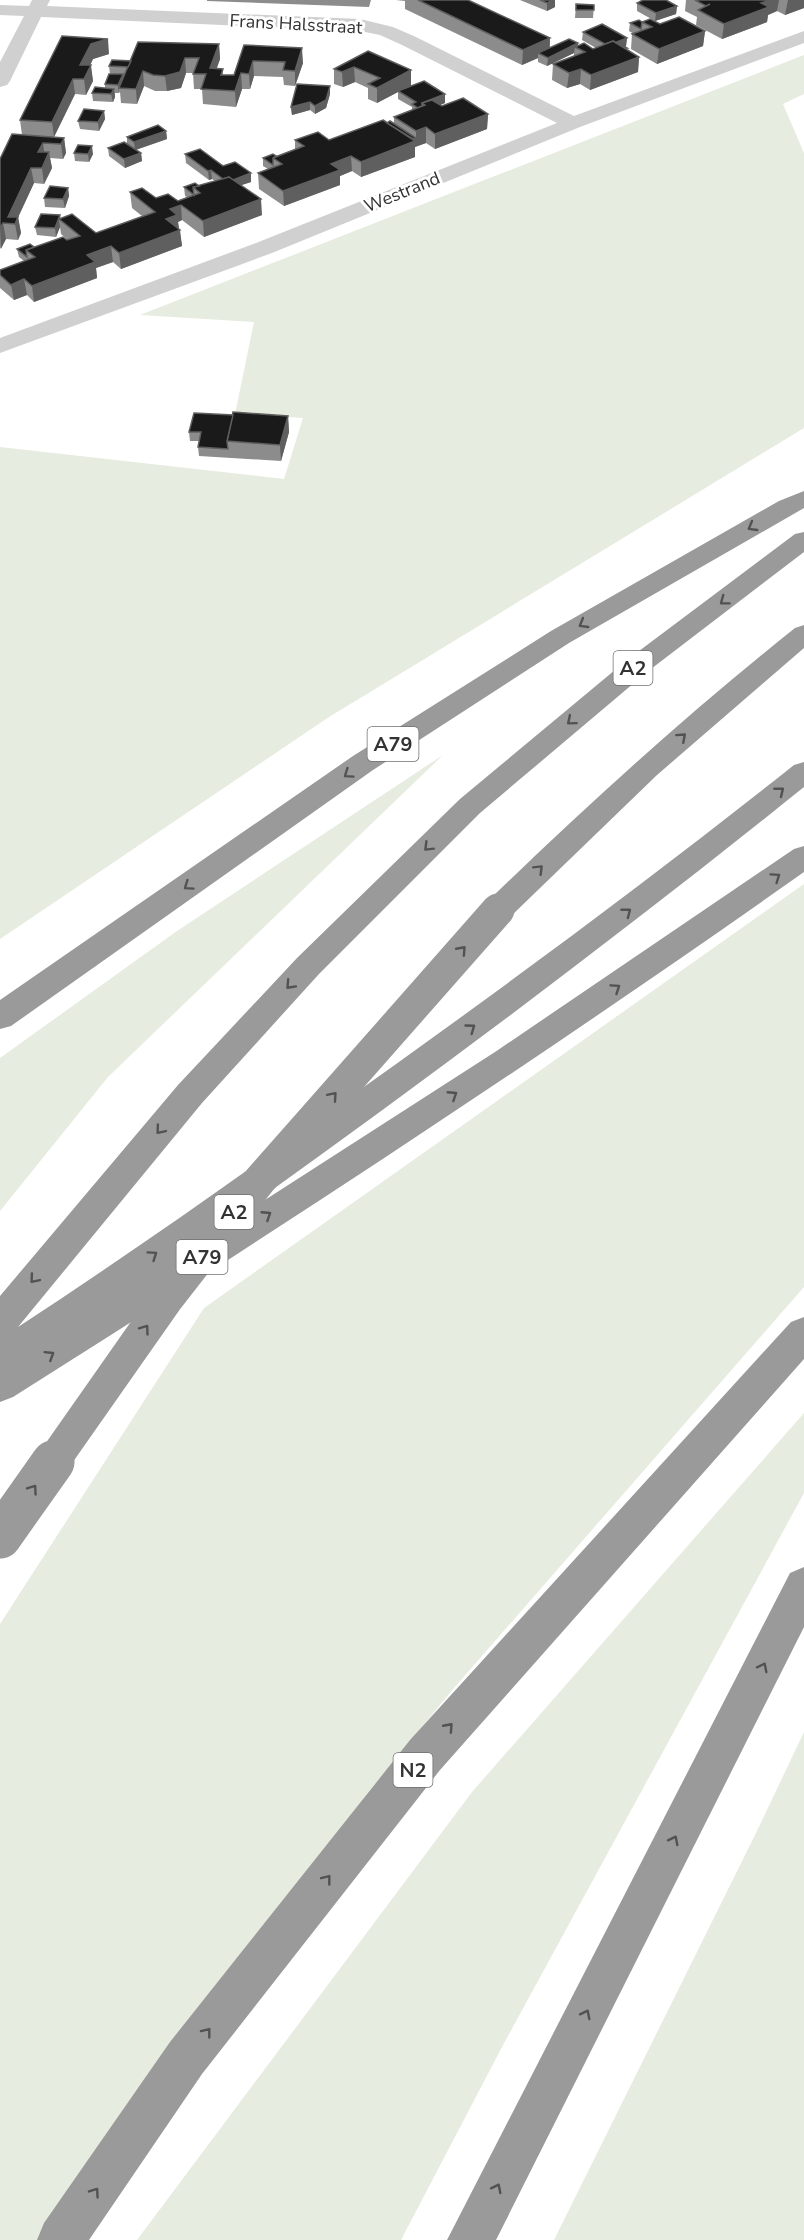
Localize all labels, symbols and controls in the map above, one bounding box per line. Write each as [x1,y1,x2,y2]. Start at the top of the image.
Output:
street label: Frans Halsstraat [229,9,364,39]
street label: Westrand [360,166,444,218]
one-way arrow [748,519,759,531]
one-way arrow [720,594,731,605]
one-way arrow [579,617,590,628]
road number: A2 [614,651,652,685]
one-way arrow [566,714,577,725]
road number: A79 [368,727,418,761]
one-way arrow [676,733,686,744]
one-way arrow [344,767,355,778]
one-way arrow [774,788,785,799]
one-way arrow [424,840,434,851]
one-way arrow [532,866,543,877]
one-way arrow [769,873,780,884]
one-way arrow [184,878,195,889]
one-way arrow [621,908,632,919]
one-way arrow [455,946,466,957]
one-way arrow [286,978,297,989]
one-way arrow [609,984,620,995]
one-way arrow [464,1024,475,1035]
one-way arrow [446,1091,457,1102]
one-way arrow [326,1092,337,1102]
one-way arrow [156,1123,167,1134]
road number: A2 [214,1195,254,1229]
one-way arrow [261,1211,271,1223]
road number: A79 [176,1240,228,1274]
one-way arrow [147,1252,158,1263]
one-way arrow [30,1272,41,1283]
one-way arrow [138,1325,149,1336]
one-way arrow [44,1350,54,1362]
one-way arrow [26,1485,37,1496]
one-way arrow [755,1662,767,1673]
one-way arrow [442,1723,453,1734]
road number: N2 [394,1753,432,1787]
one-way arrow [667,1836,678,1847]
one-way arrow [320,1875,331,1886]
one-way arrow [578,2009,590,2020]
one-way arrow [199,2028,210,2039]
one-way arrow [490,2184,501,2194]
one-way arrow [88,2187,99,2198]

